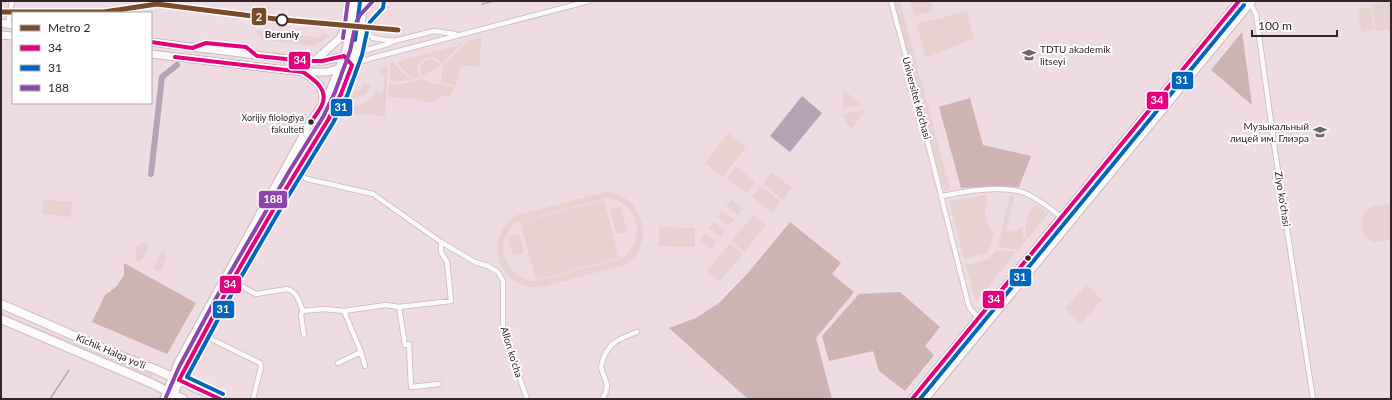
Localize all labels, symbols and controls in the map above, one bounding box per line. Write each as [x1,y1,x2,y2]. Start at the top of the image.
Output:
line badge: 2 [251,7,267,26]
text: 2 [256,10,262,23]
legend [12,12,152,104]
scale bar [1252,12,1337,38]
marker: Beruniy [275,13,289,27]
text: 100 m [1258,18,1292,33]
text: Metro 2 [48,20,91,35]
place label: Beruniy [265,28,300,40]
text: 34 [48,40,62,55]
place label: TDTU akademik litseyi [1040,43,1112,67]
school or university icon: TDTU akademik litseyi [1021,47,1037,63]
line badge: 34 [288,51,311,70]
text: 34 [294,53,307,66]
street label: Universitet ko'chasi [900,55,934,141]
text: 31 [48,60,62,75]
line badge: 31 [1171,71,1194,90]
text: 31 [1176,73,1188,86]
text: 188 [48,80,69,95]
line badge: 34 [1146,91,1169,110]
text: 34 [1151,93,1164,106]
line badge: 31 [330,98,353,117]
text: 31 [335,100,347,113]
place label: Xorijiy filologiya fakulteti [241,112,304,135]
marker: Xorijiy filologiya fakulteti [306,117,316,127]
place label: Музыкальный лицей им. Глиэра [1230,120,1309,144]
school or university icon: Музыкальный лицей им. Глиэра [1312,124,1328,140]
street label: Ziyo ko'chasi [1273,171,1293,227]
line badge: 188 [258,190,288,209]
text: 188 [263,192,283,205]
unlabelled marker [1023,253,1033,263]
line badge: 31 [1009,268,1032,287]
text: 31 [1014,270,1026,283]
line badge: 34 [219,275,242,294]
text: 34 [224,277,237,290]
line badge: 34 [982,290,1005,309]
text: 34 [988,292,1001,305]
line badge: 31 [212,300,235,319]
text: 31 [217,302,229,315]
street label: Allon ko'cha [499,325,525,379]
street label: Kichik Halqa yo'li [74,331,148,371]

